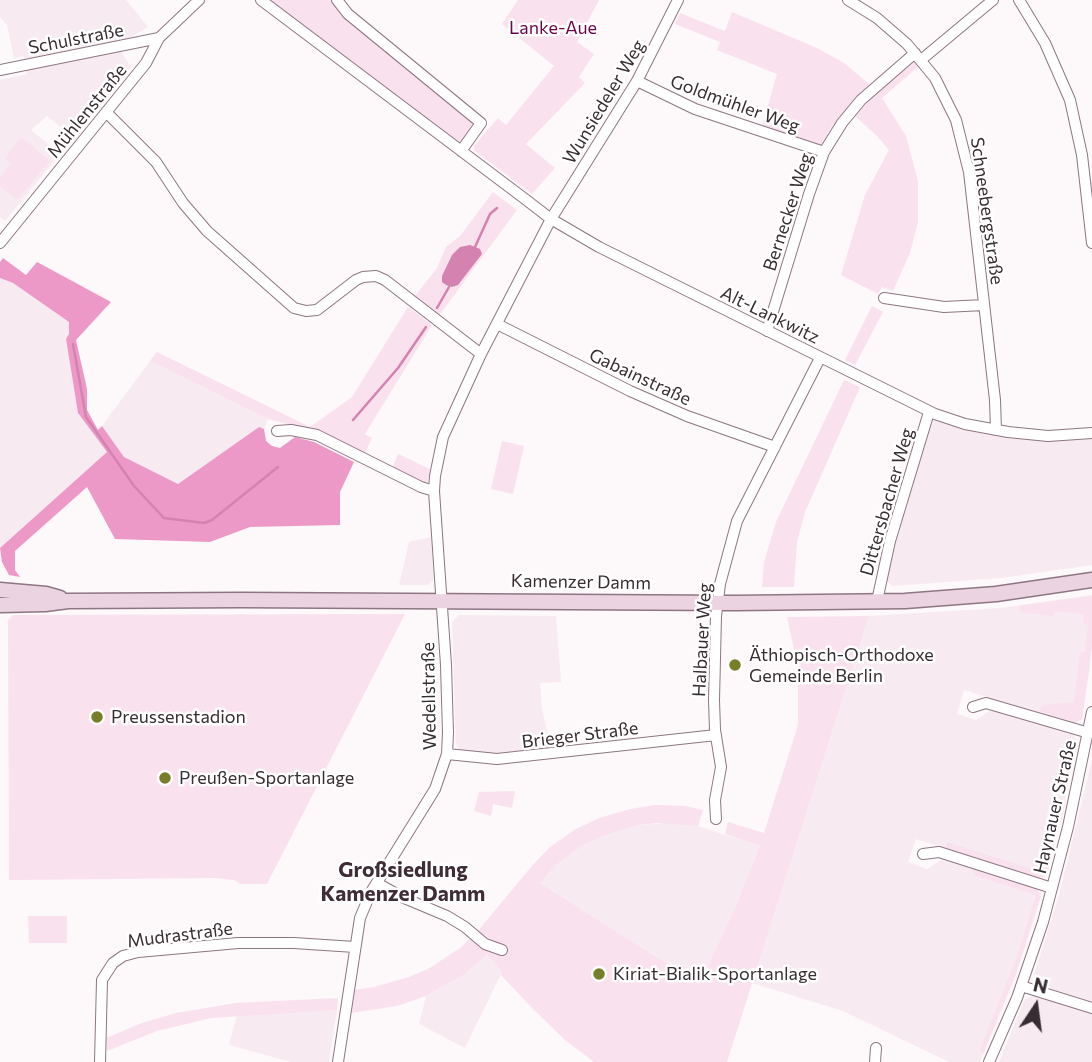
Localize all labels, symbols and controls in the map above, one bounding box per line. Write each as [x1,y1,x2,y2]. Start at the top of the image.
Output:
park label: Lanke-Aue [509,17,597,39]
street label: Schulstraße [26,19,126,59]
street label: Wunsiedeler Weg [558,36,650,168]
street label: Mühlenstraße [43,60,131,162]
street label: Goldmühler Weg [667,71,803,137]
street label: Schneebergstraße [966,136,1008,286]
street label: Bernecker Weg [759,150,817,274]
street label: Alt-Lankwitz [717,282,823,348]
street label: Gabainstraße [586,344,694,410]
street label: Dittersbacher Weg [856,426,918,578]
street label: Kamenzer Damm [511,570,651,594]
street label: Halbauer Weg [688,582,716,698]
street label: Wedellstraße [417,642,441,750]
place label: Äthiopisch-Orthodoxe Gemeinde Berlin [749,644,934,686]
marker: Äthiopisch-Orthodoxe Gemeinde Berlin [727,657,743,673]
place label: Preussenstadion [111,706,246,728]
marker: Preussenstadion [89,709,105,725]
street label: Brieger Straße [521,717,639,753]
street label: Haynauer Straße [1029,738,1081,876]
place label: Preußen-Sportanlage [179,767,354,789]
marker: Preußen-Sportanlage [157,770,173,786]
district label: Großsiedlung Kamenzer Damm [321,857,485,907]
street label: Mudrastraße [126,918,234,952]
place label: Kiriat-Bialik-Sportanlage [613,963,817,985]
marker: Kiriat-Bialik-Sportanlage [591,966,607,982]
north arrow [1001,971,1071,1041]
text: N [1031,972,1050,998]

